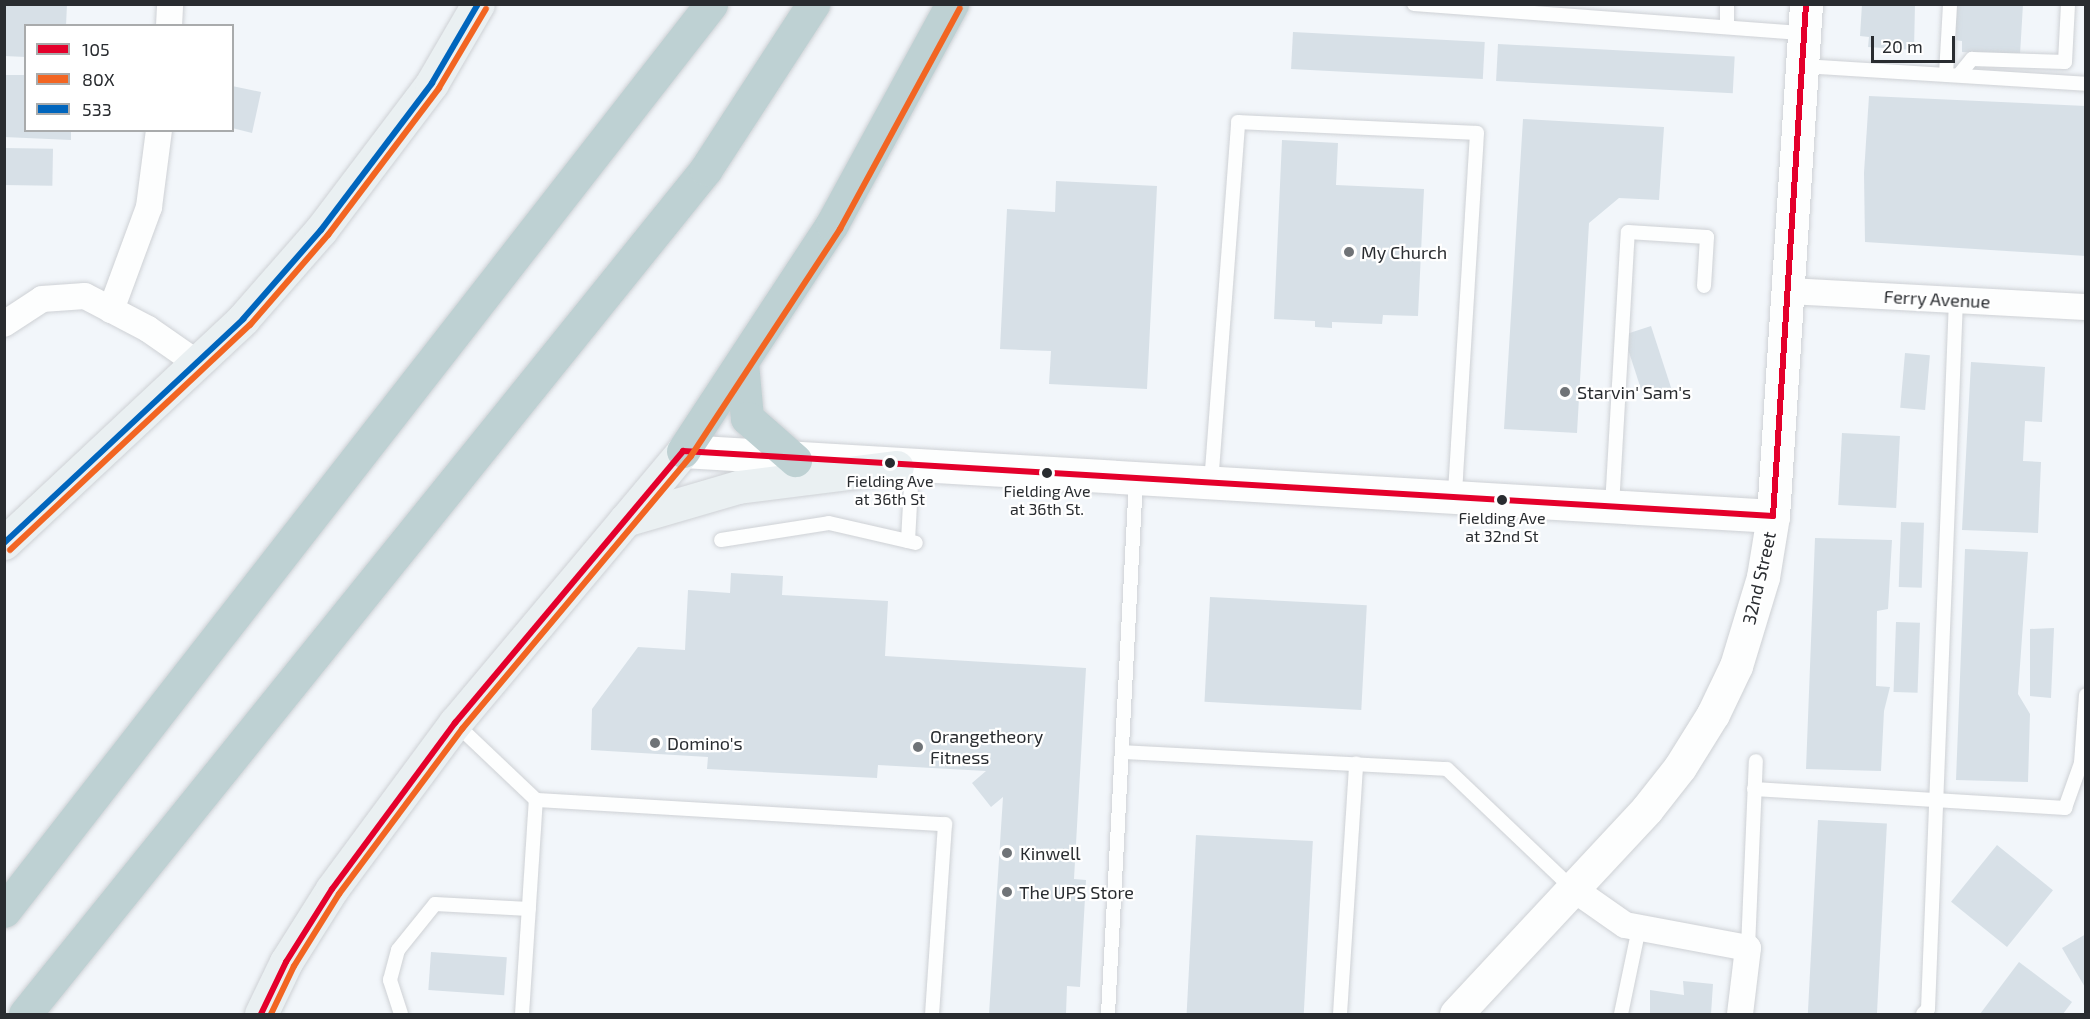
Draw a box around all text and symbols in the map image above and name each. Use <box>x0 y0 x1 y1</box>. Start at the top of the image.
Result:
legend <box>24 24 234 132</box>
scale bar <box>1874 24 1958 62</box>
text: 20 m <box>1882 35 1923 57</box>
text: 105 <box>82 38 110 60</box>
text: 80X <box>82 68 115 90</box>
text: 533 <box>82 98 112 120</box>
place label: My Church <box>1361 241 1448 263</box>
marker: My Church <box>1342 245 1356 259</box>
street label: Ferry Avenue <box>1883 285 1991 313</box>
place label: Starvin' Sam's <box>1577 381 1691 403</box>
marker: Starvin' Sam's <box>1558 385 1572 399</box>
marker: Fielding Ave at 36th St <box>884 457 896 469</box>
marker: Fielding Ave at 36th St. <box>1041 467 1053 479</box>
place label: Fielding Ave at 36th St <box>846 471 934 509</box>
place label: Fielding Ave at 36th St. <box>1003 481 1091 519</box>
marker: Fielding Ave at 32nd St <box>1496 494 1508 506</box>
place label: Fielding Ave at 32nd St <box>1458 508 1546 546</box>
street label: 32nd Street <box>1738 529 1780 627</box>
place label: Orangetheory Fitness <box>930 726 1043 768</box>
place label: Domino's <box>667 732 743 754</box>
marker: Domino's <box>648 736 662 750</box>
marker: Orangetheory Fitness <box>911 740 925 754</box>
place label: Kinwell <box>1020 842 1081 864</box>
marker: Kinwell <box>998 844 1016 862</box>
place label: The UPS Store <box>1019 881 1134 903</box>
marker: The UPS Store <box>1000 885 1014 899</box>

